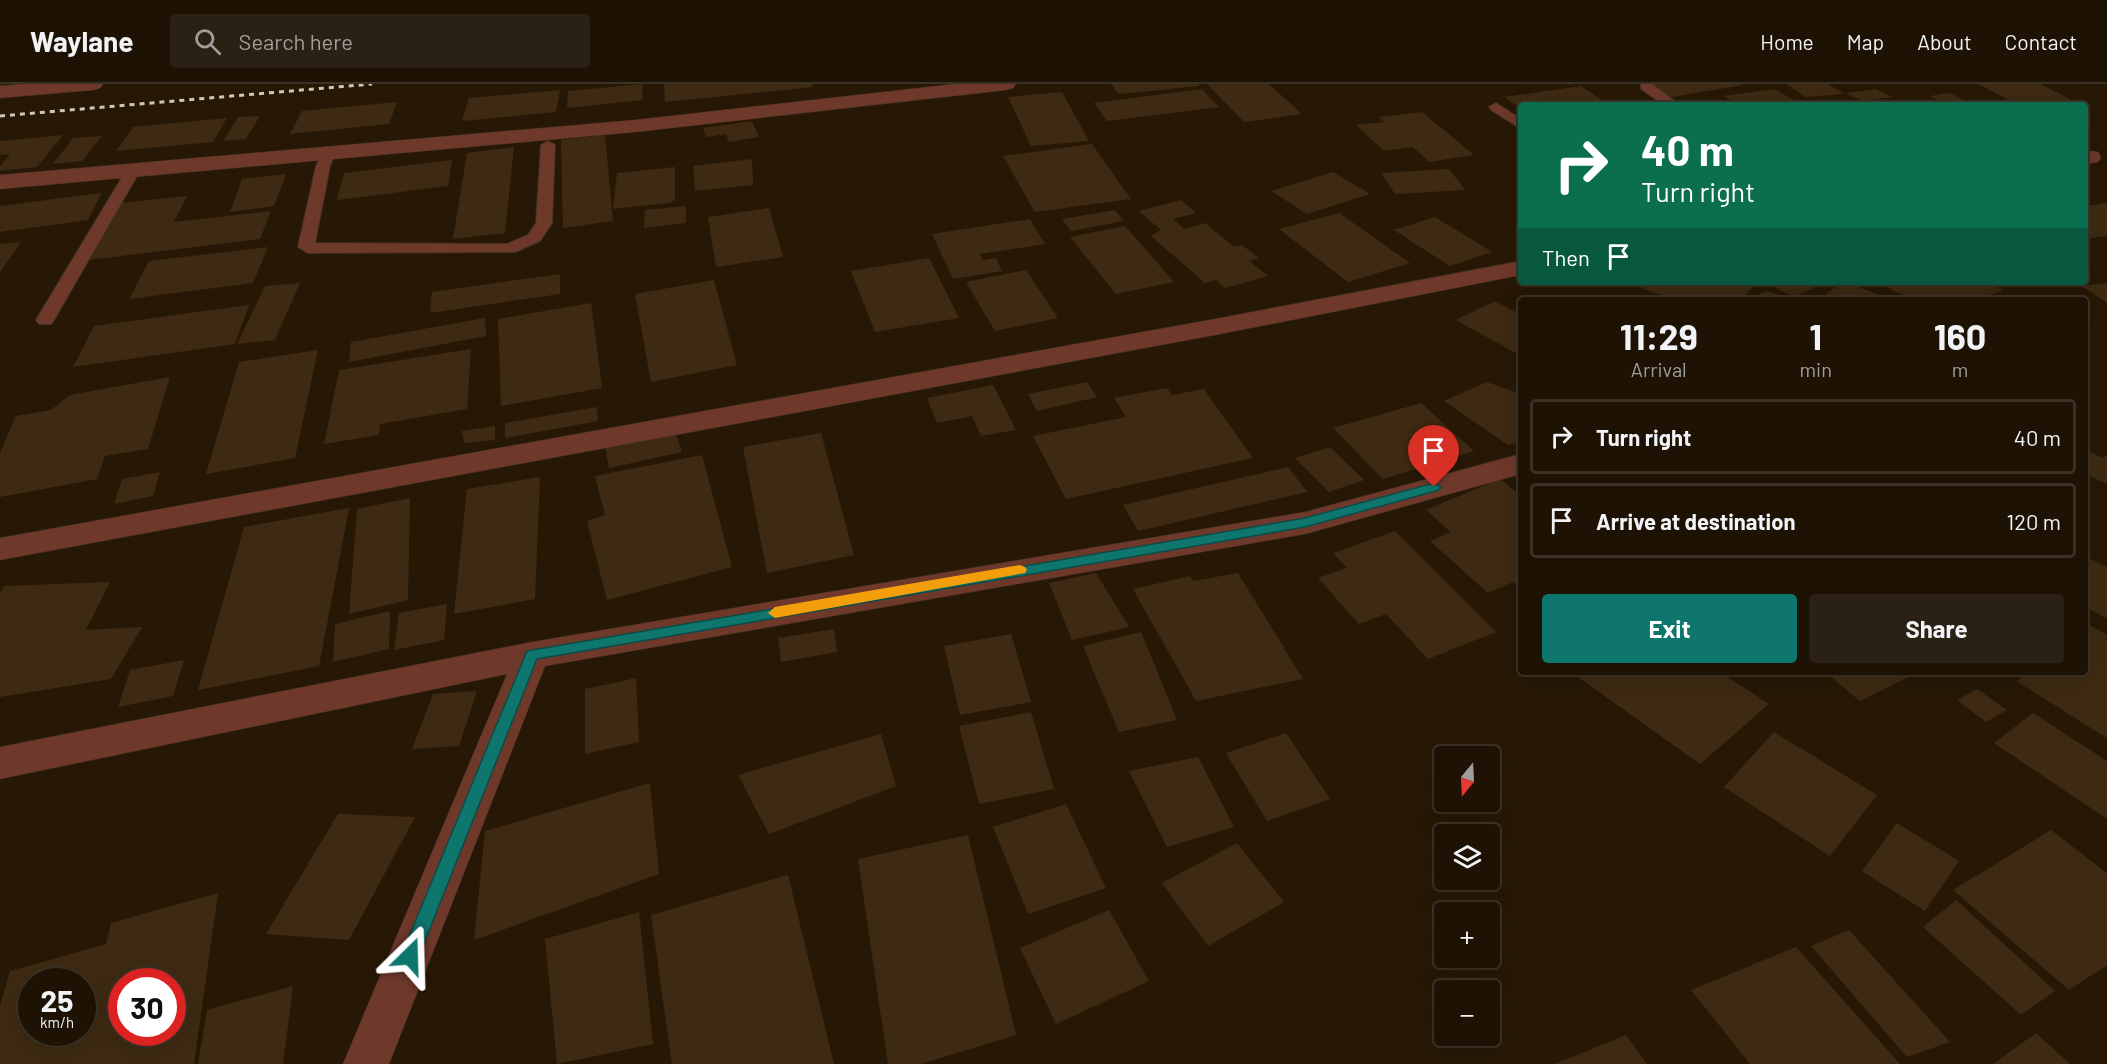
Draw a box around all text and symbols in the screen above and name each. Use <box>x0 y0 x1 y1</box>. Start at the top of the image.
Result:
search box <box>170 14 590 68</box>
text: Waylane <box>30 24 134 58</box>
icon: search <box>191 25 224 58</box>
text: Search here <box>239 28 353 54</box>
text: Home <box>1760 29 1814 54</box>
text: Map <box>1847 29 1884 54</box>
text: About <box>1917 29 1972 54</box>
text: Contact <box>2005 29 2077 54</box>
text: 40 m <box>1641 124 1734 174</box>
icon: right <box>1542 126 1620 204</box>
text: Turn right <box>1641 175 1755 207</box>
icon: arrive <box>1602 240 1635 273</box>
text: Then <box>1542 244 1590 270</box>
text: 11:29 <box>1620 314 1698 357</box>
text: 1 <box>1809 314 1822 357</box>
text: 160 <box>1934 314 1986 357</box>
text: Arrival <box>1631 357 1687 381</box>
text: min <box>1800 357 1832 381</box>
text: m <box>1952 357 1968 381</box>
icon: right <box>1545 420 1578 453</box>
text: Turn right <box>1596 424 1691 450</box>
text: 40 m <box>2014 424 2061 450</box>
pin <box>1408 425 1459 487</box>
icon: arrive <box>1417 434 1450 467</box>
icon: arrive <box>1545 504 1578 537</box>
text: Arrive at destination <box>1596 508 1795 534</box>
text: 120 m <box>2006 508 2061 534</box>
button: Exit <box>1542 594 1797 663</box>
button: Share <box>1809 594 2064 663</box>
north arrow <box>1434 746 1500 812</box>
map controls <box>1434 746 1500 1046</box>
button: layers <box>1434 824 1500 890</box>
button: + <box>1434 902 1500 968</box>
position arrow <box>378 924 442 988</box>
speed limit sign: 30 <box>108 968 186 1046</box>
button: − <box>1434 980 1500 1046</box>
text: 25 <box>41 982 73 1018</box>
text: km/h <box>40 1013 74 1031</box>

